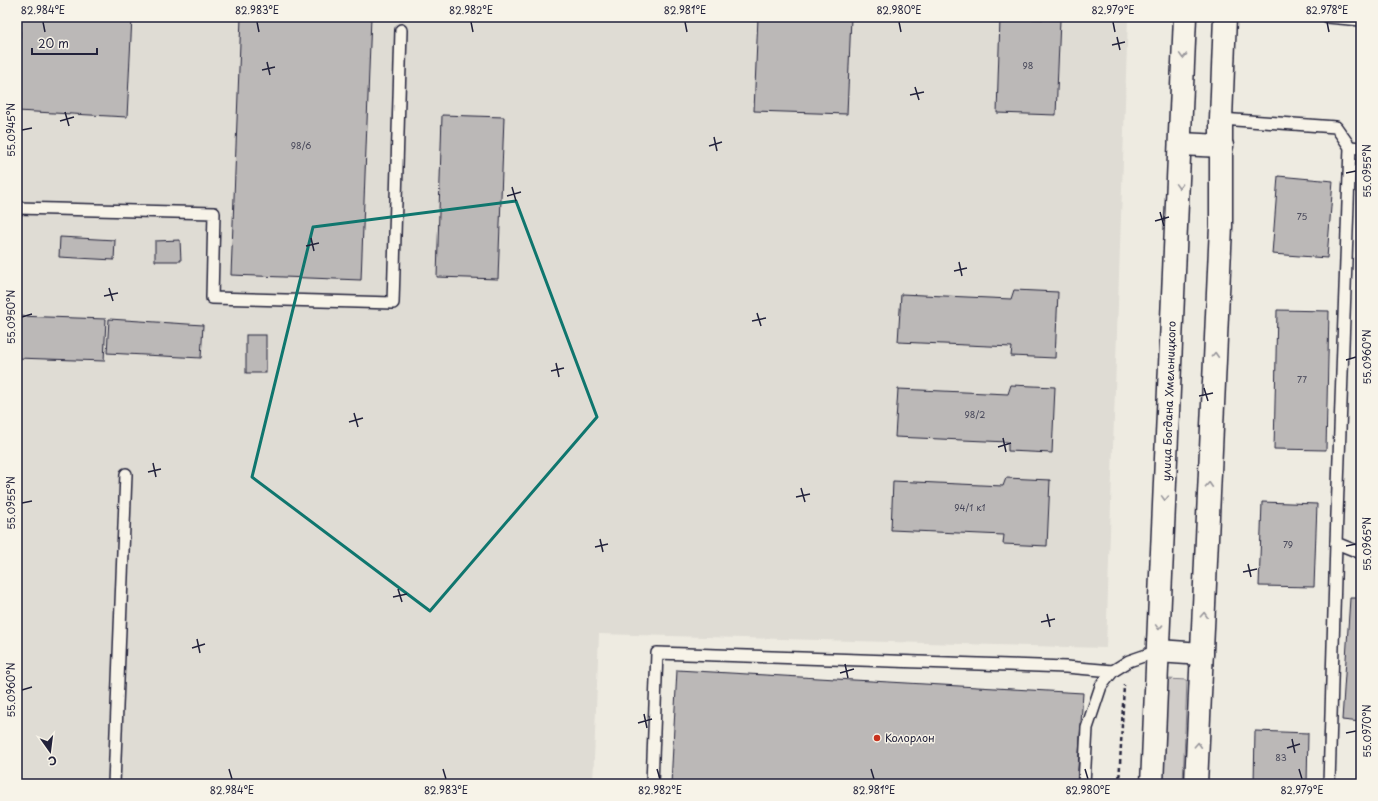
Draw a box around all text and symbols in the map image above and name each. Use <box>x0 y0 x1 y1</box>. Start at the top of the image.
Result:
text: 82.984°E <box>21 2 65 17</box>
text: 82.983°E <box>235 2 279 17</box>
text: 82.982°E <box>449 2 493 17</box>
text: 82.981°E <box>664 2 706 17</box>
text: 82.980°E <box>876 2 922 17</box>
text: 82.979°E <box>1091 2 1135 17</box>
text: 82.978°E <box>1306 2 1348 17</box>
scale bar <box>32 30 97 56</box>
text: 20 m <box>38 34 69 52</box>
one-way arrow <box>1179 53 1188 59</box>
house number: 98 <box>1023 58 1033 72</box>
text: 55.0945°N <box>3 103 18 157</box>
house number: 98/6 <box>291 138 311 152</box>
text: 55.0955°N <box>1359 144 1374 198</box>
one-way arrow <box>1174 183 1183 189</box>
house number: 75 <box>1297 209 1307 223</box>
text: 55.0950°N <box>3 290 18 344</box>
street label: улица Богдана Хмельницкого <box>1157 321 1180 481</box>
text: 55.0960°N <box>1359 329 1374 384</box>
one-way arrow <box>1211 352 1219 358</box>
house number: 77 <box>1297 372 1307 386</box>
house number: 98/2 <box>965 407 985 421</box>
text: 55.0955°N <box>3 476 18 530</box>
one-way arrow <box>1205 482 1214 488</box>
one-way arrow <box>1161 495 1169 501</box>
house number: 94/1 к1 <box>954 500 986 514</box>
text: 55.0965°N <box>1359 517 1374 571</box>
house number: 79 <box>1283 537 1293 551</box>
one-way arrow <box>1199 612 1208 618</box>
one-way arrow <box>1155 624 1164 630</box>
text: 55.0960°N <box>3 662 18 717</box>
text: 55.0970°N <box>1359 704 1374 758</box>
place label: Колорлон <box>885 729 935 746</box>
north arrow <box>30 731 70 771</box>
marker: Колорлон <box>872 733 882 743</box>
one-way arrow <box>1193 742 1202 748</box>
house number: 83 <box>1275 750 1287 764</box>
text: С <box>46 752 59 770</box>
text: 82.984°E <box>210 782 254 797</box>
text: 82.983°E <box>424 782 468 797</box>
text: 82.982°E <box>638 782 682 797</box>
text: 82.981°E <box>853 782 895 797</box>
text: 82.980°E <box>1065 782 1111 797</box>
text: 82.979°E <box>1280 782 1324 797</box>

